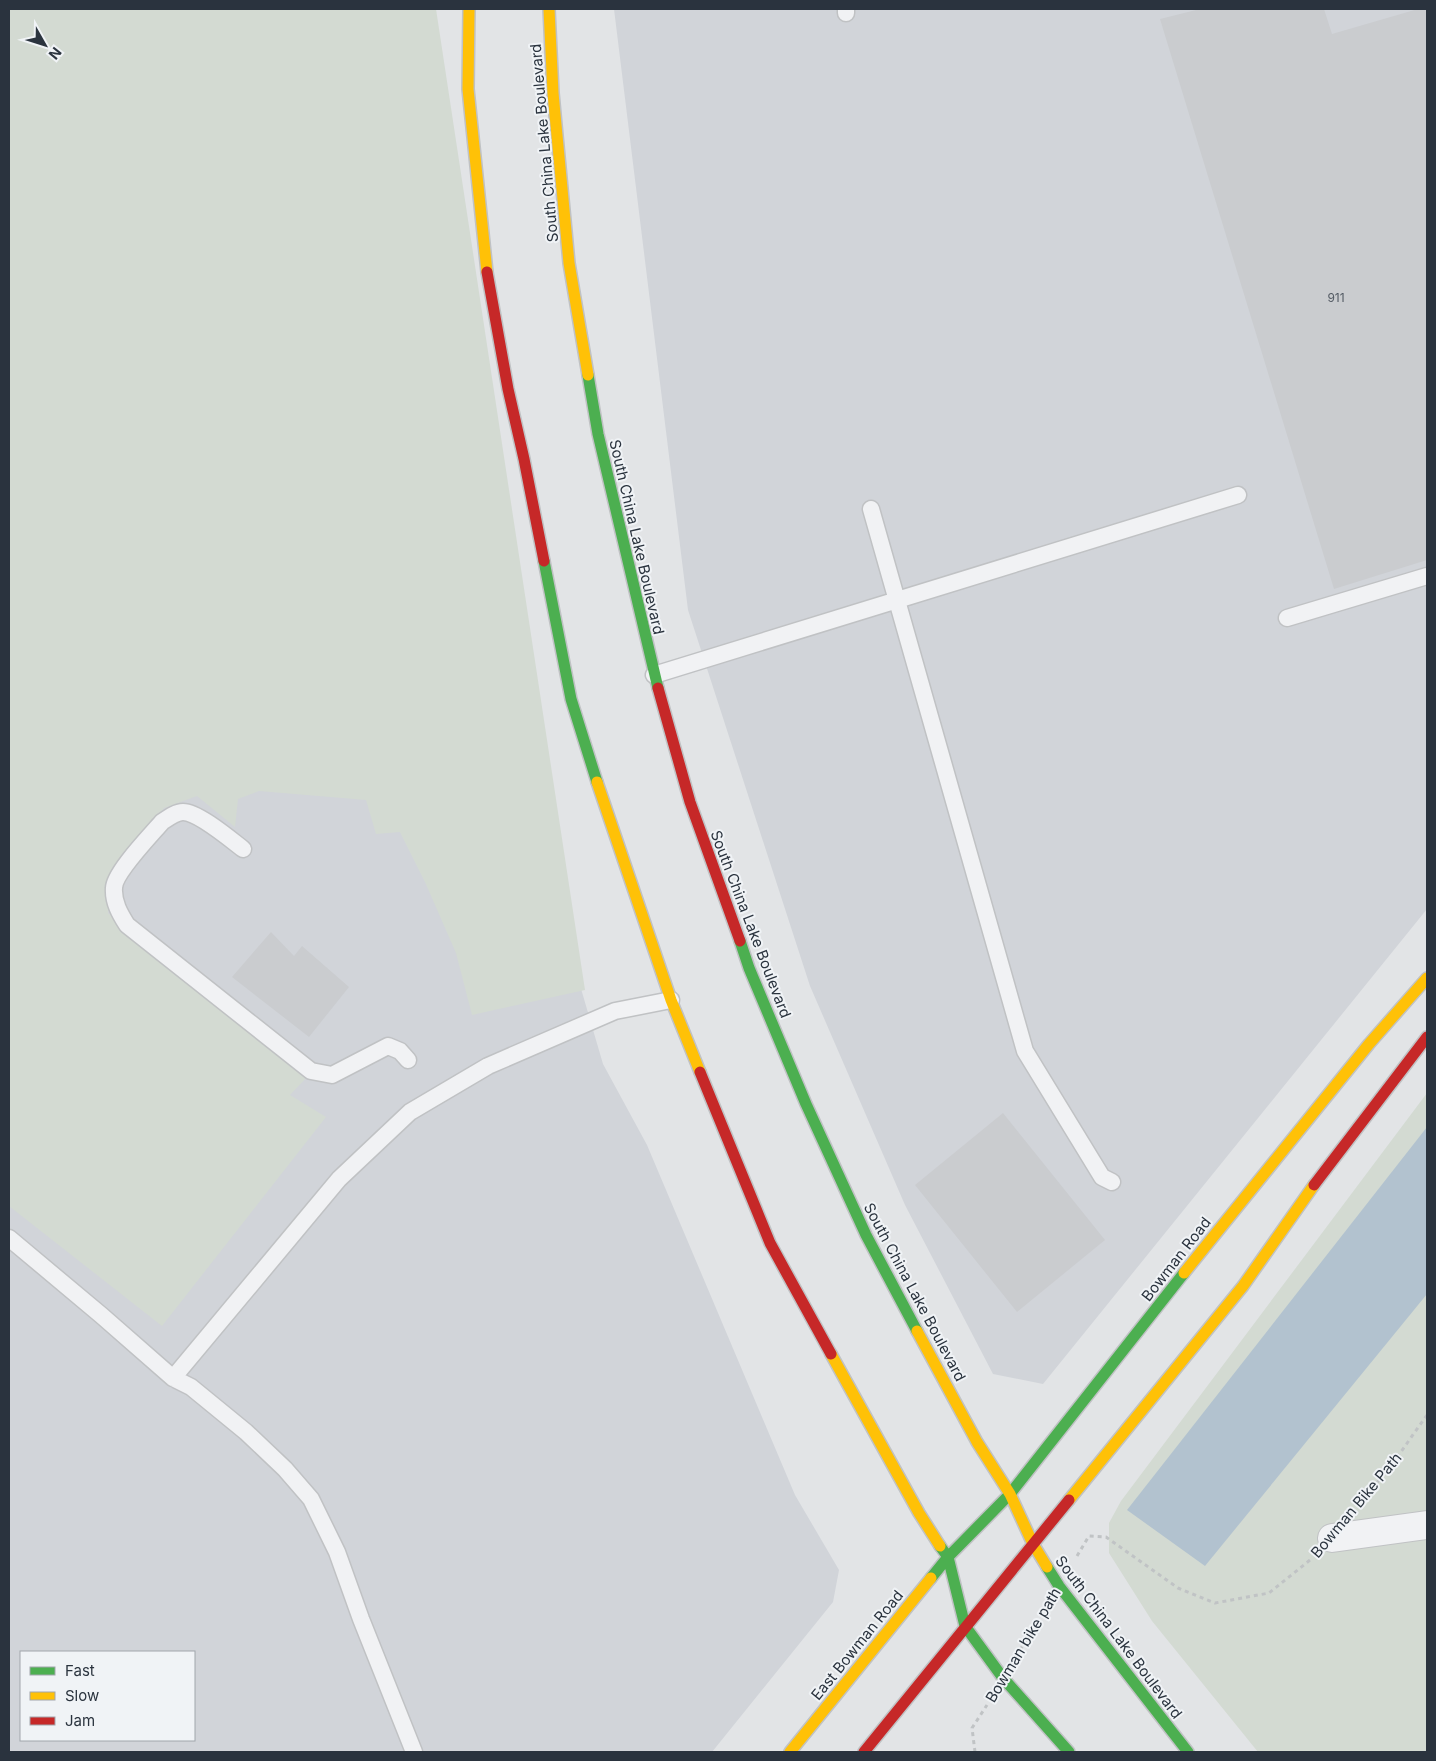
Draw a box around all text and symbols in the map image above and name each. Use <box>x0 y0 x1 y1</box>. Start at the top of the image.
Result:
north arrow <box>20 20 70 70</box>
street label: South China Lake Boulevard <box>526 43 562 243</box>
text: N <box>46 44 65 63</box>
house number: 911 <box>1327 290 1345 305</box>
street label: South China Lake Boulevard <box>605 438 669 636</box>
street label: South China Lake Boulevard <box>706 828 796 1020</box>
street label: South China Lake Boulevard <box>860 1200 970 1384</box>
street label: Bowman Road <box>1137 1213 1215 1305</box>
street label: Bowman Bike Path <box>1306 1449 1406 1561</box>
street label: South China Lake Boulevard <box>1051 1552 1187 1722</box>
street label: Bowman bike path <box>981 1584 1065 1706</box>
street label: East Bowman Road <box>807 1586 907 1704</box>
legend <box>20 1651 195 1741</box>
text: Fast <box>65 1661 95 1680</box>
text: Slow <box>65 1686 99 1705</box>
text: Jam <box>65 1711 95 1730</box>

